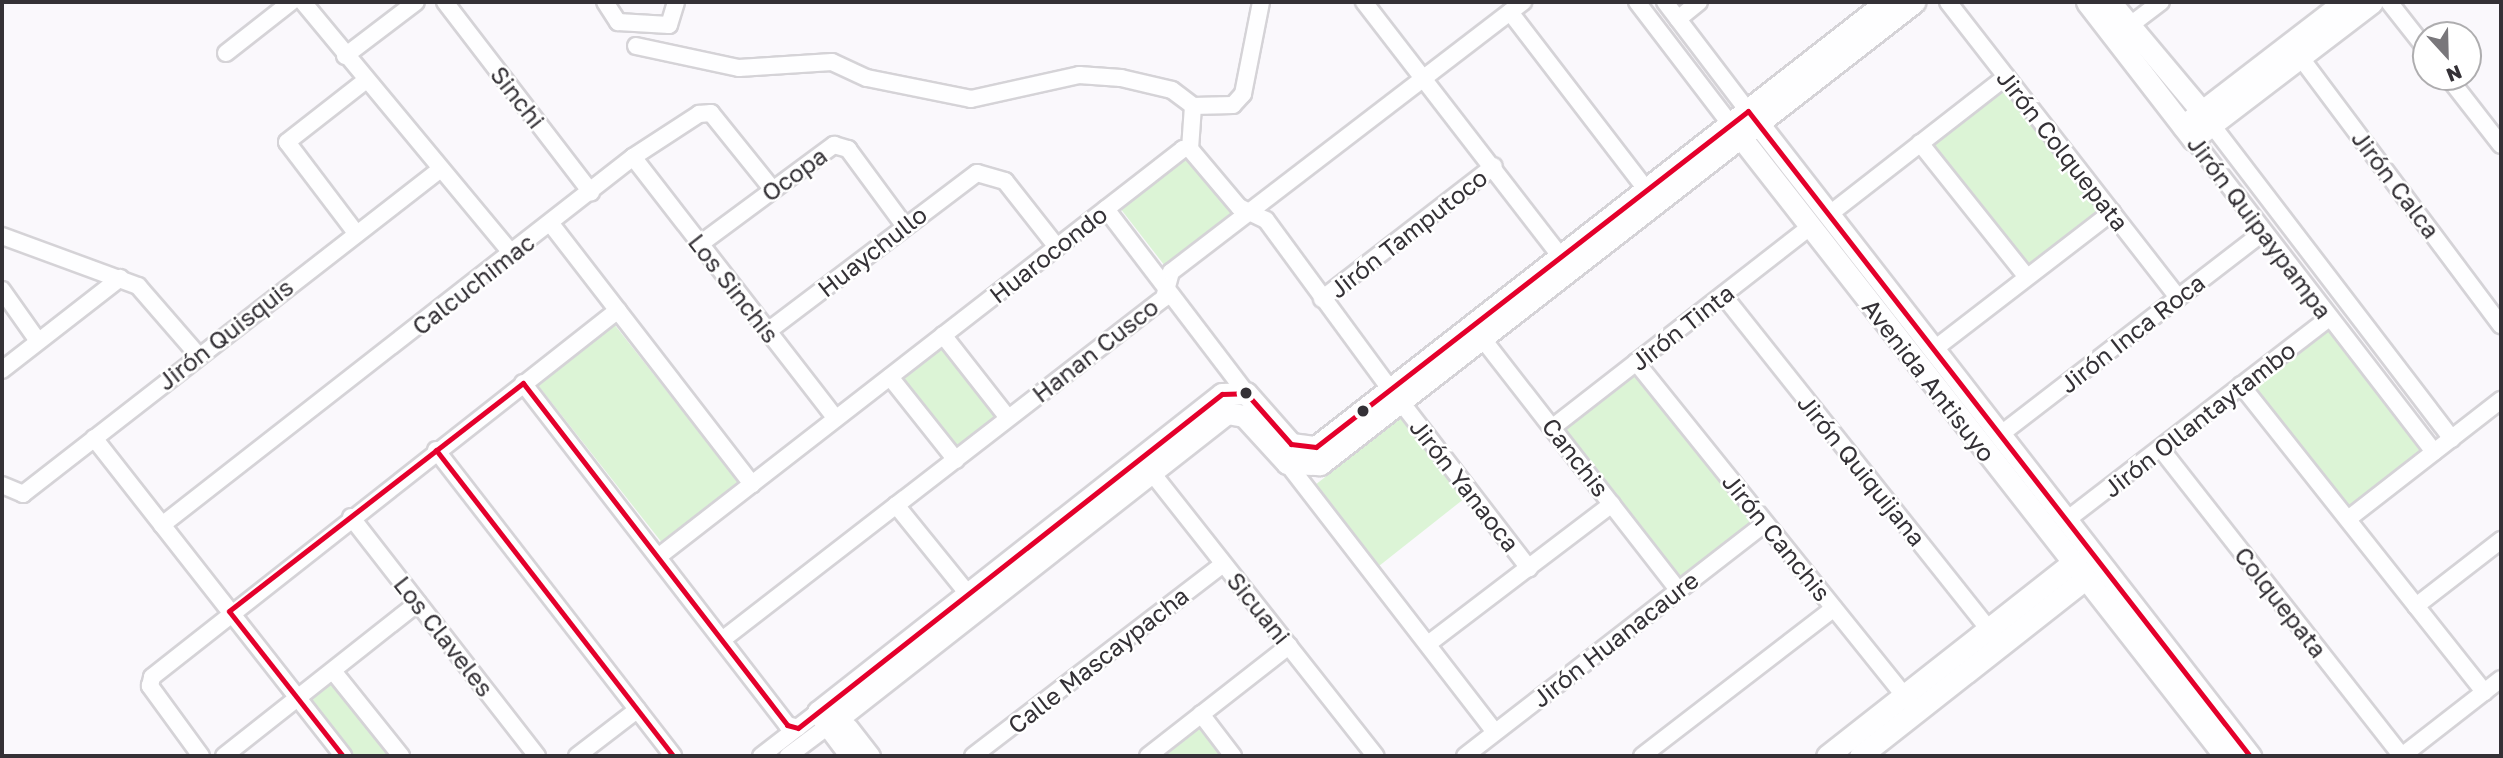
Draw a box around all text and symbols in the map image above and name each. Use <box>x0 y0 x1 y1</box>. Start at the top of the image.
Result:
north arrow <box>2412 21 2482 91</box>
street label: Sinchi <box>485 60 551 134</box>
text: N <box>2443 61 2465 87</box>
street label: Jirón Colquepata <box>1991 64 2135 236</box>
street label: Jirón Calca <box>2346 124 2446 244</box>
street label: Jirón Quipaypampa <box>2182 130 2338 324</box>
street label: Ocopa <box>756 141 832 207</box>
street label: Jirón Tamputoco <box>1323 162 1493 304</box>
street label: Huaychullo <box>812 199 932 303</box>
street label: Huarocondo <box>983 199 1113 309</box>
street label: Calcuchimac <box>406 227 540 341</box>
street label: Los Sinchis <box>683 228 785 348</box>
street label: Jirón Inca Roca <box>2054 267 2210 399</box>
street label: Jirón Quisquis <box>152 272 298 396</box>
street label: Jirón Tinta <box>1625 278 1739 376</box>
street label: Hanan Cusco <box>1026 292 1164 408</box>
street label: Avenida Antisuyo <box>1857 293 2001 467</box>
street label: Jirón Ollantaytambo <box>2097 335 2301 503</box>
unlabelled marker <box>1239 386 1253 400</box>
street label: Jirón Quiquijana <box>1792 388 1932 552</box>
unlabelled marker <box>1356 404 1370 418</box>
street label: Canchis <box>1536 412 1616 502</box>
street label: Jirón Yanaoca <box>1404 413 1526 557</box>
street label: Jirón Canchis <box>1717 467 1837 607</box>
street label: Colquepata <box>2229 541 2333 663</box>
street label: Jirón Huanacaure <box>1526 565 1704 713</box>
street label: Sicuani <box>1221 566 1297 650</box>
street label: Los Claveles <box>388 570 500 702</box>
street label: Calle Mascaypacha <box>1002 581 1194 739</box>

